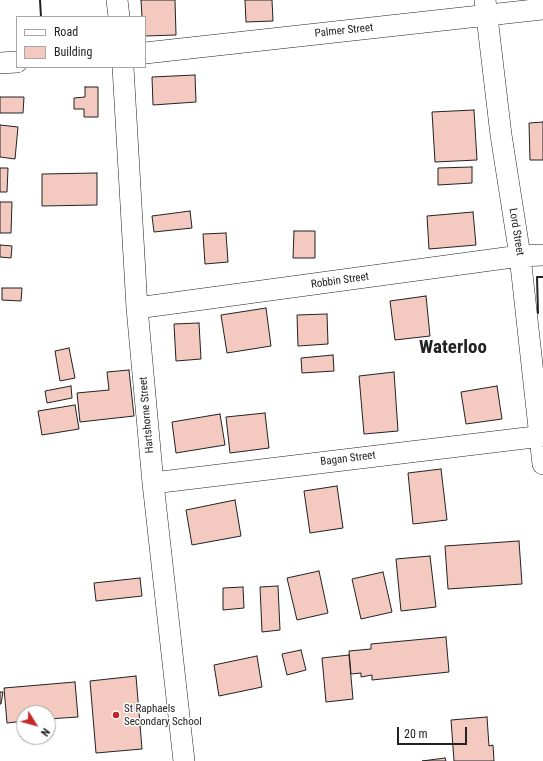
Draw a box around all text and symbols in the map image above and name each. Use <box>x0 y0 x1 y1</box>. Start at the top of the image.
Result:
legend <box>16 16 146 68</box>
street label: Palmer Street <box>314 21 374 41</box>
text: Road <box>54 25 78 39</box>
text: Building <box>54 45 92 59</box>
street label: Lord Street <box>506 207 526 257</box>
street label: Robbin Street <box>310 270 370 292</box>
district label: Waterloo <box>419 337 487 359</box>
street label: Hartshorne Street <box>137 376 157 454</box>
street label: Bagan Street <box>320 449 376 469</box>
place label: St Raphaels Secondary School <box>124 702 202 728</box>
north arrow <box>16 705 56 745</box>
marker: St Raphaels Secondary School <box>111 710 121 720</box>
scale bar <box>399 719 469 745</box>
text: N <box>38 725 52 739</box>
text: 20 m <box>404 727 428 741</box>

